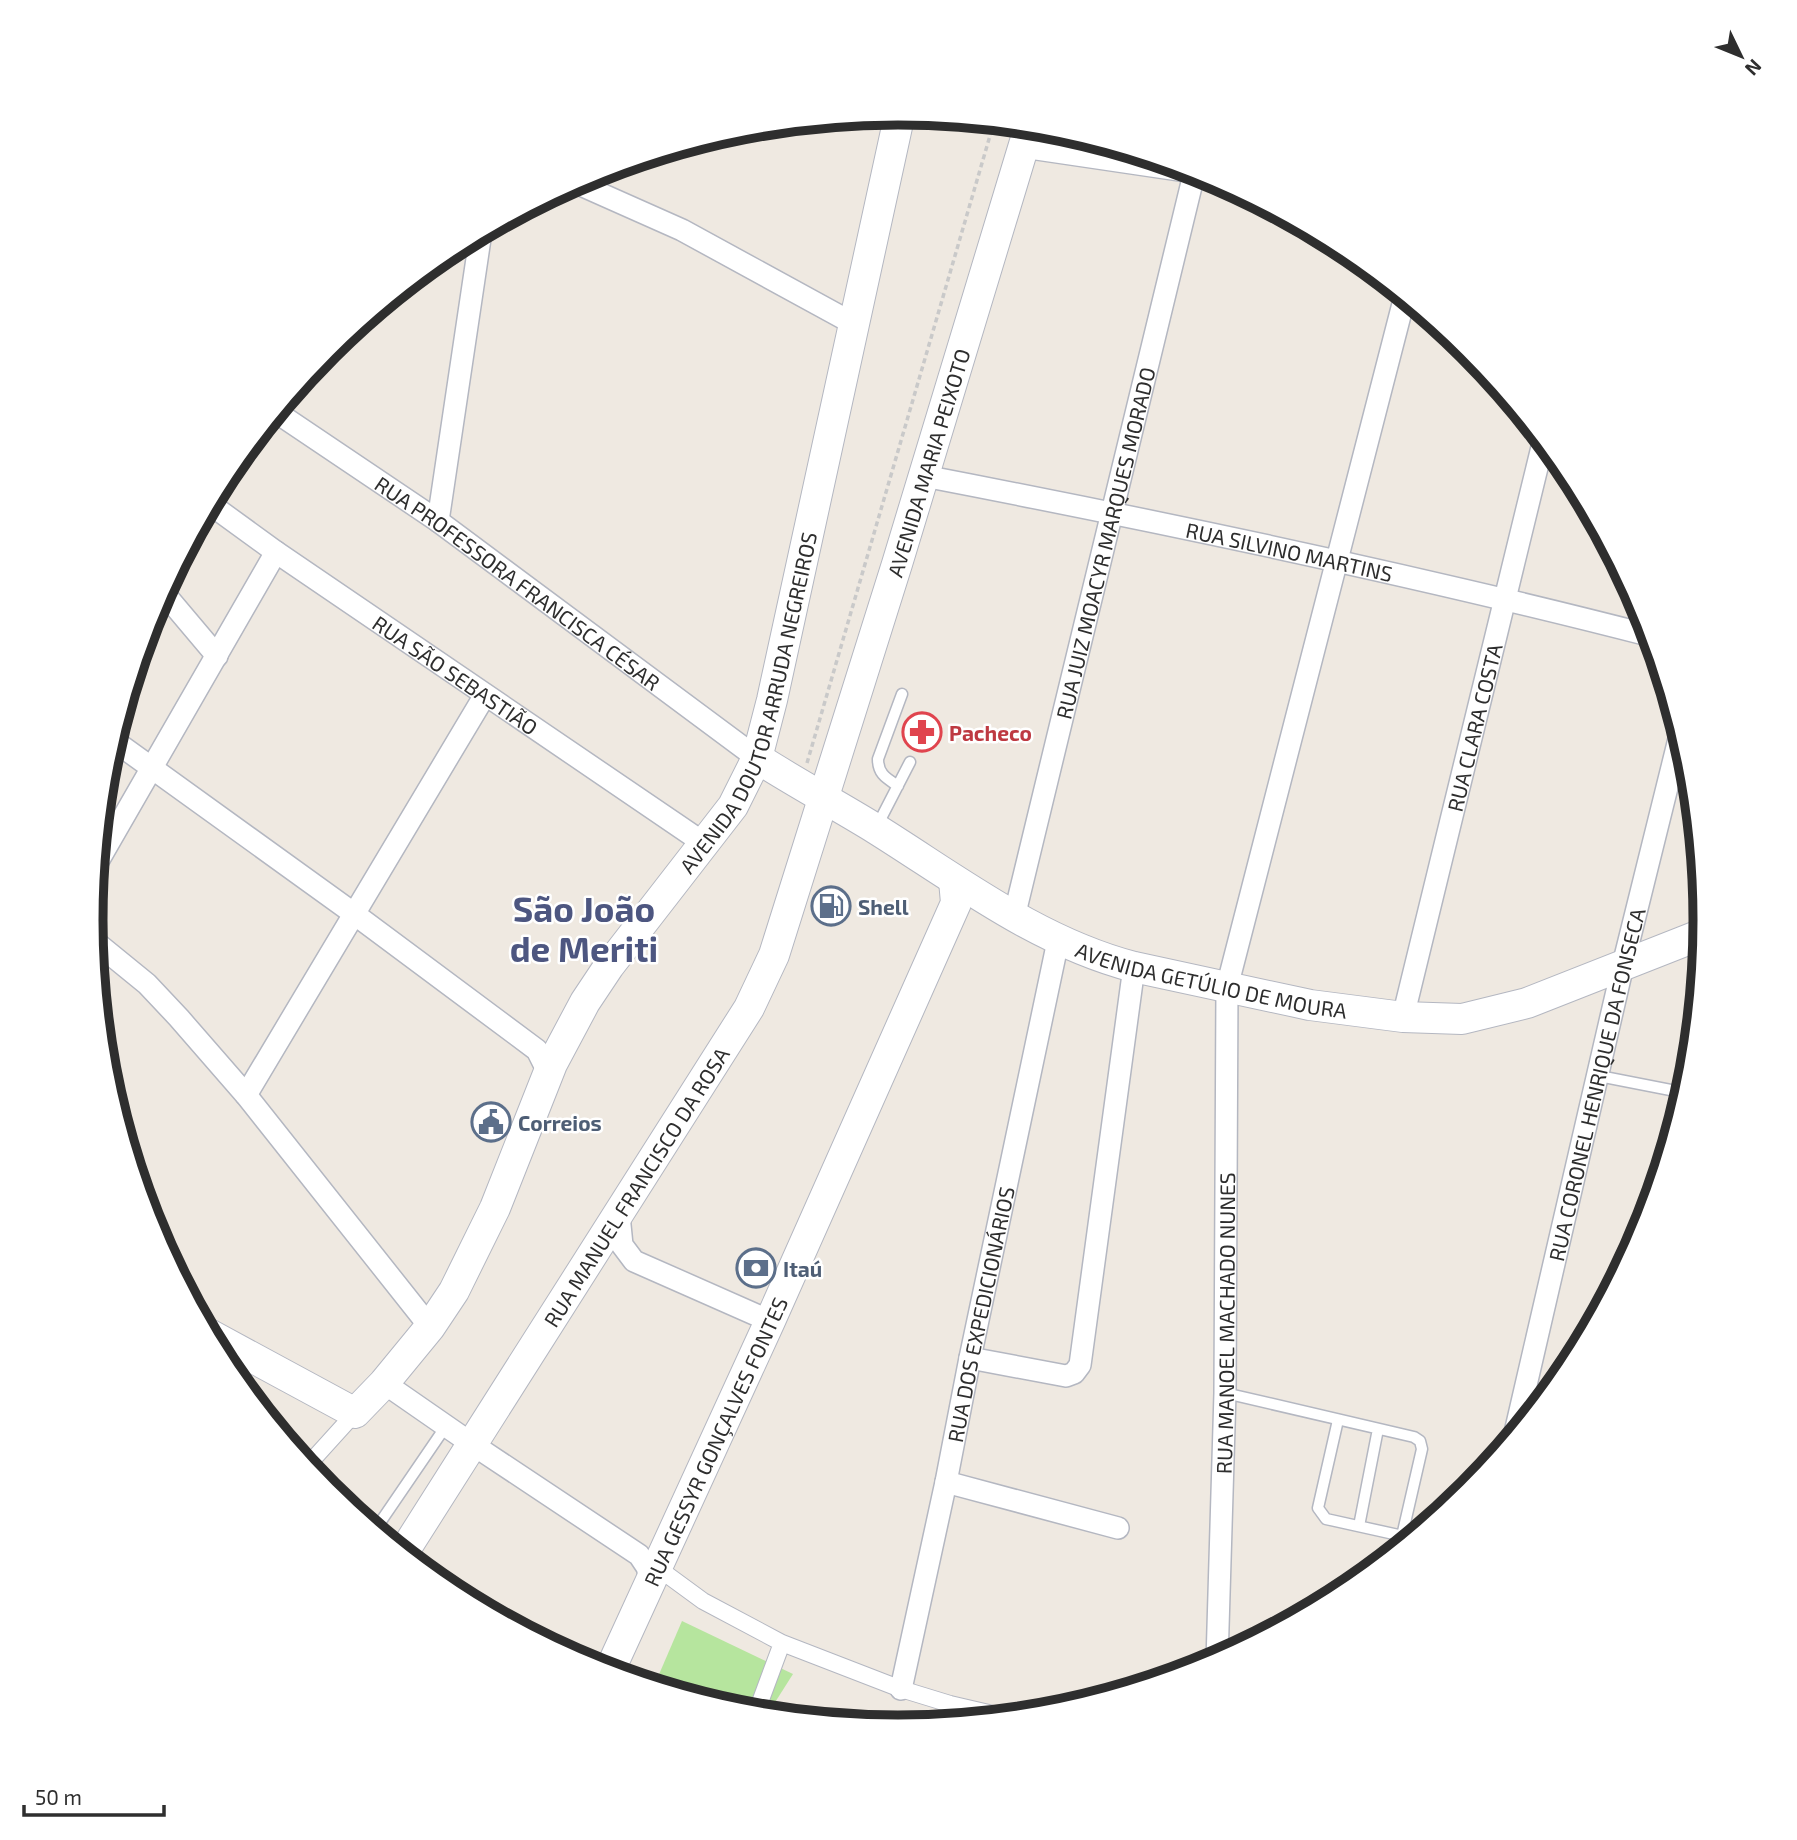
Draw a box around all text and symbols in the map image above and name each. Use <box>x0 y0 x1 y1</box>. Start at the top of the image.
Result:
north arrow <box>1706 21 1776 91</box>
text: N <box>1741 55 1767 81</box>
street label: AVENIDA MARIA PEIXOTO <box>881 345 974 580</box>
street label: RUA JUIZ MOACYR MARQUES MORADO <box>1050 364 1159 721</box>
street label: RUA PROFESSORA FRANCISCA CÉSAR <box>371 470 666 695</box>
street label: RUA SILVINO MARTINS <box>1184 516 1395 586</box>
street label: AVENIDA DOUTOR ARRUDA NEGREIROS <box>673 530 821 878</box>
street label: RUA SÃO SEBASTIÃO <box>369 609 543 739</box>
street label: RUA CLARA COSTA <box>1441 641 1506 814</box>
pharmacy icon: Pacheco <box>901 711 943 753</box>
place label: Pacheco <box>949 720 1032 745</box>
fuel station icon: Shell <box>810 885 852 927</box>
district label: São João de Meriti <box>510 887 658 969</box>
place label: Shell <box>858 894 909 919</box>
street label: RUA CORONEL HENRIQUE DA FONSECA <box>1543 905 1649 1263</box>
street label: AVENIDA GETÚLIO DE MOURA <box>1072 936 1348 1022</box>
street label: RUA MANUEL FRANCISCO DA ROSA <box>538 1042 734 1331</box>
public building icon: Correios <box>470 1101 512 1143</box>
place label: Correios <box>518 1110 602 1135</box>
street label: RUA MANOEL MACHADO NUNES <box>1210 1172 1239 1474</box>
street label: RUA DOS EXPEDICIONÁRIOS <box>941 1184 1018 1444</box>
bank icon: Itaú <box>735 1247 777 1289</box>
place label: Itaú <box>783 1256 822 1281</box>
street label: RUA GESSYR GONÇALVES FONTES <box>638 1293 792 1590</box>
scale bar <box>24 1773 164 1817</box>
text: 50 m <box>35 1784 82 1809</box>

